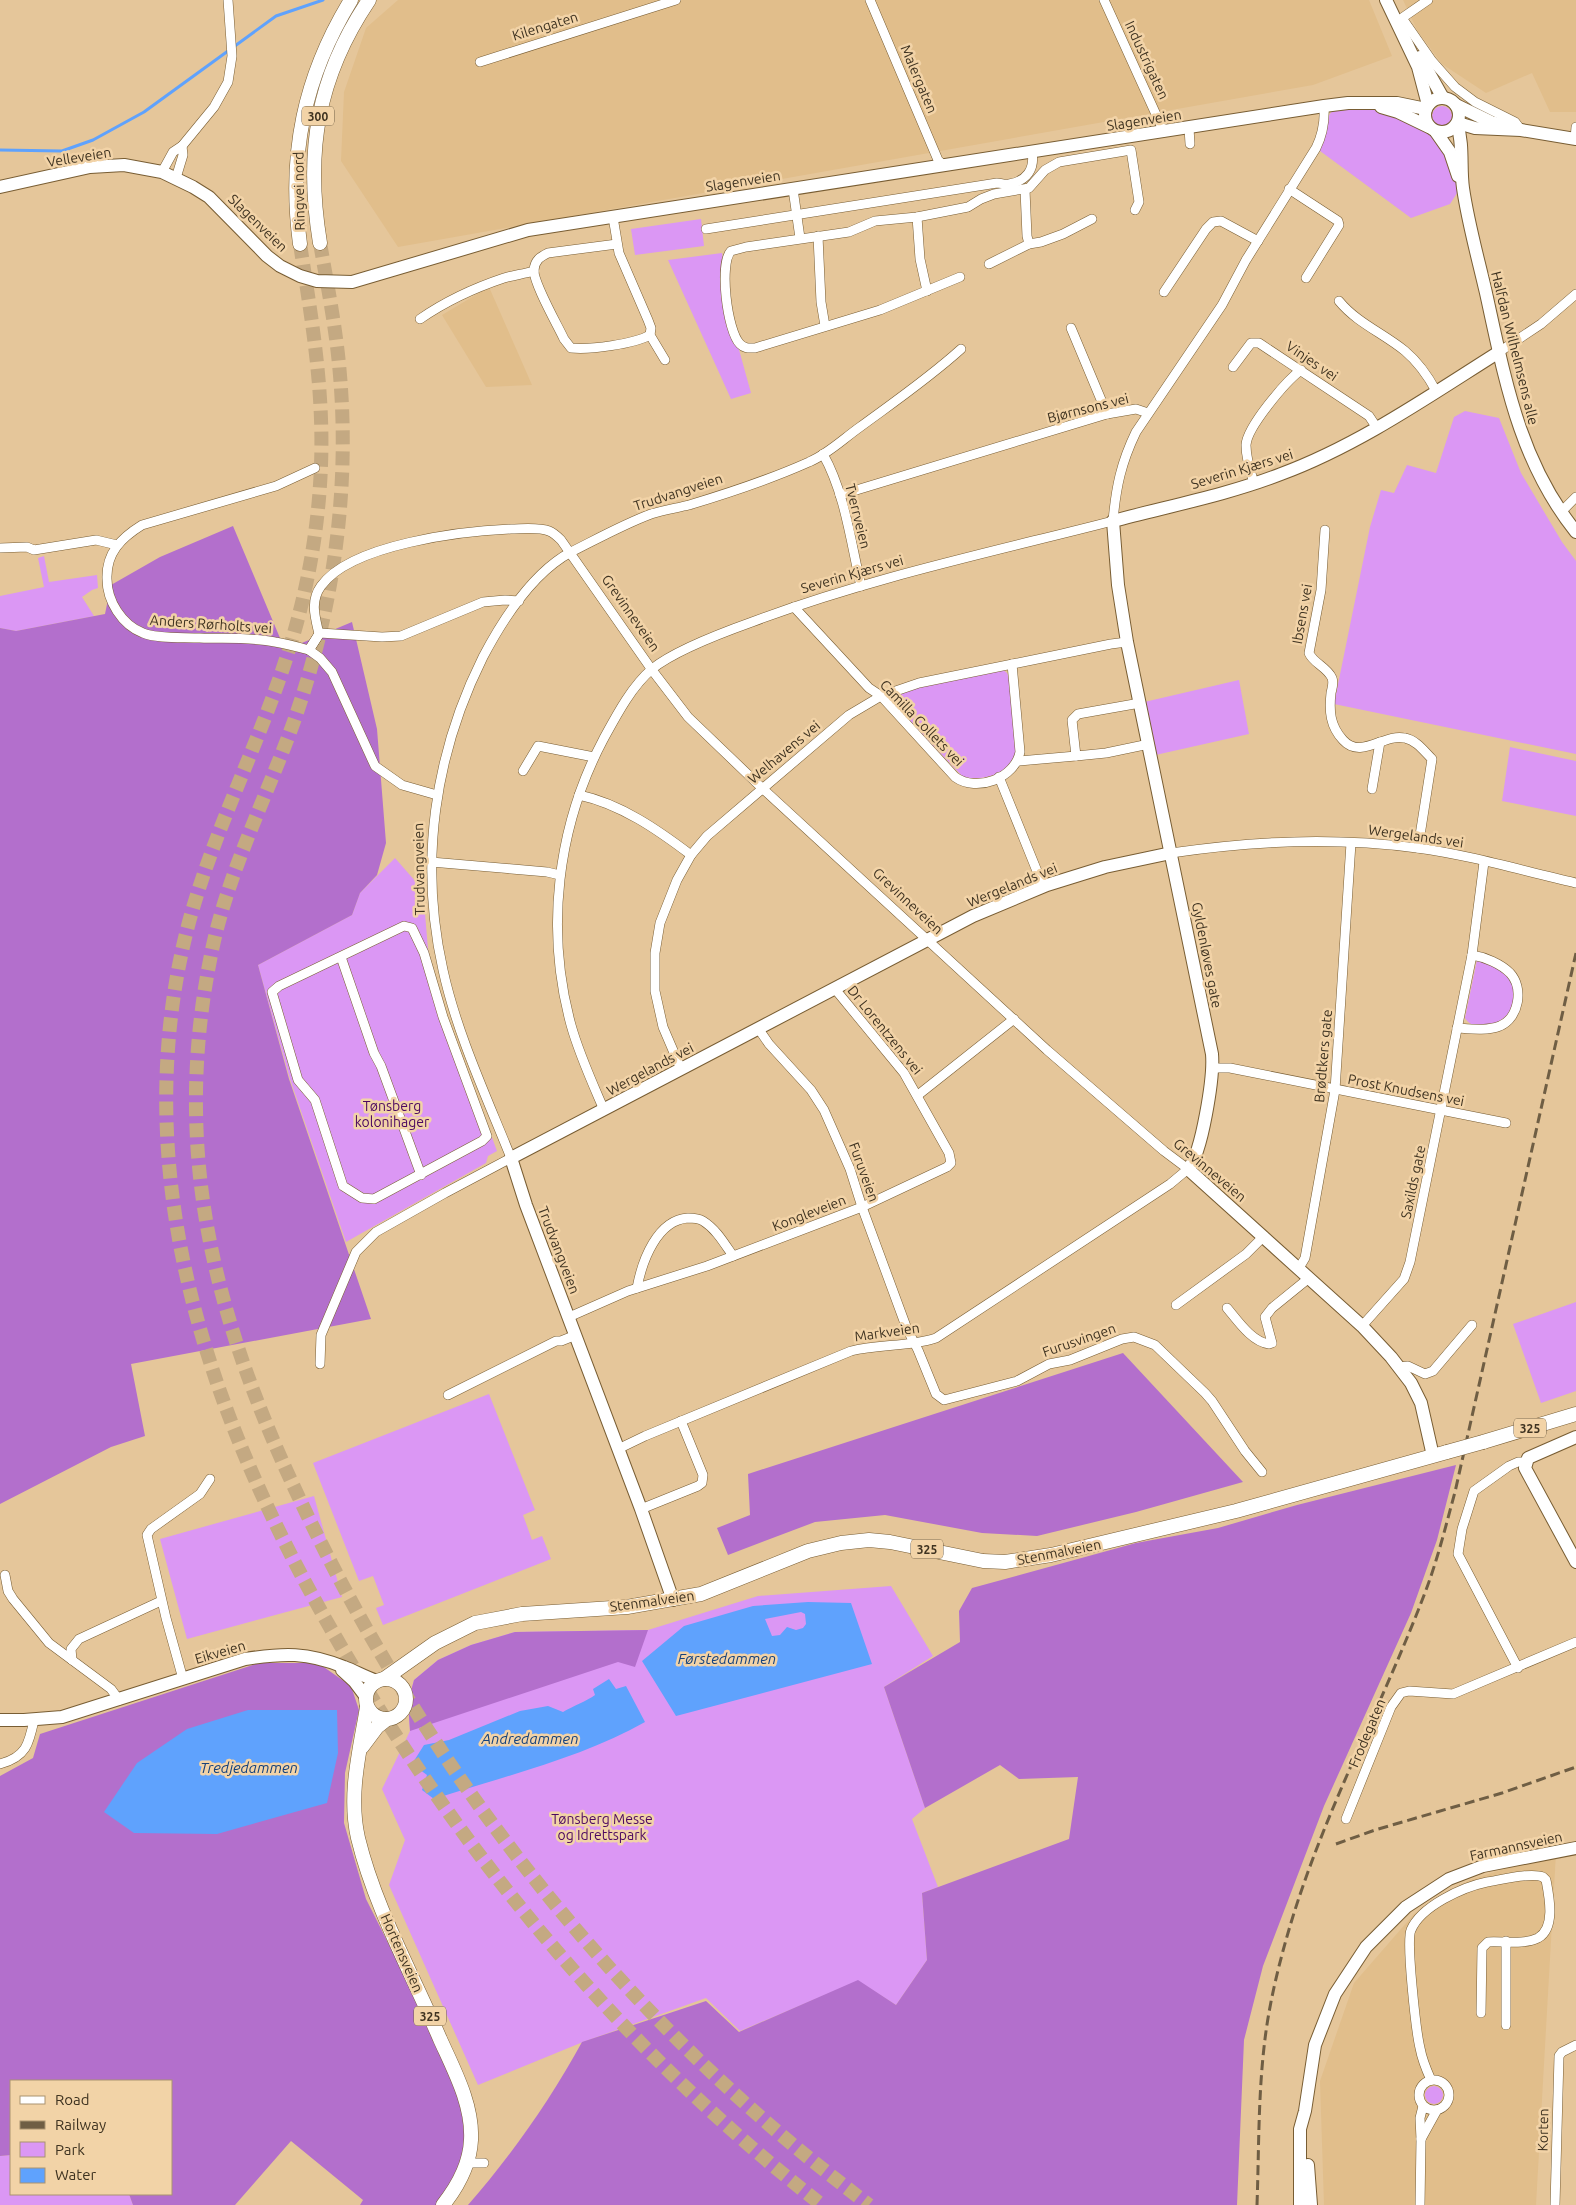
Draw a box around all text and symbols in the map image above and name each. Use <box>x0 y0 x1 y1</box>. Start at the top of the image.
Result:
street label: Kilengaten <box>510 8 580 44</box>
street label: Industrigaten <box>1122 18 1172 102</box>
street label: Malergaten <box>897 43 941 115</box>
road number: 300 <box>302 106 334 125</box>
street label: Slagenveien <box>1105 106 1183 134</box>
street label: Velleveien <box>46 144 112 170</box>
street label: Ringvei nord <box>290 151 308 231</box>
street label: Slagenveien <box>704 167 782 195</box>
street label: Slagenveien <box>225 191 291 255</box>
street label: Halfdan Wilhelmsens alle <box>1488 270 1542 426</box>
street label: Vinjes vei <box>1283 338 1341 384</box>
street label: Bjørnsons vei <box>1046 390 1130 426</box>
street label: Severin Kjærs vei <box>1189 446 1295 492</box>
street label: Trudvangveien <box>632 470 724 514</box>
street label: Tverrveien <box>842 482 874 550</box>
street label: Severin Kjærs vei <box>799 552 905 596</box>
street label: Grevinneveien <box>599 572 663 654</box>
street label: Ibsens vei <box>1289 583 1315 645</box>
street label: Anders Rørholts vei <box>149 612 273 636</box>
street label: Camilla Collets vei <box>877 677 967 769</box>
street label: Welhavens vei <box>745 717 823 787</box>
street label: Wergelands vei <box>1367 821 1465 851</box>
street label: Trudvangveien <box>410 823 428 915</box>
street label: Wergelands vei <box>965 860 1059 910</box>
street label: Grevinneveien <box>870 864 946 938</box>
street label: Gyldenløves gate <box>1189 901 1225 1009</box>
street label: Dr Lorentzens vei <box>844 982 926 1078</box>
street label: Brødtkers gate <box>1311 1009 1335 1103</box>
street label: Wergelands vei <box>604 1039 696 1099</box>
street label: Prost Knudsens vei <box>1346 1071 1466 1109</box>
park label: Tønsberg kolonihager <box>355 1098 430 1130</box>
street label: Grevinneveien <box>1170 1135 1250 1205</box>
street label: Furuveien <box>846 1140 882 1204</box>
street label: Saxilds gate <box>1397 1144 1429 1220</box>
street label: Kongleveien <box>770 1192 848 1234</box>
street label: Trudvangveien <box>535 1204 583 1296</box>
street label: Markveien <box>853 1320 921 1344</box>
street label: Furusvingen <box>1040 1320 1118 1360</box>
road number: 325 <box>1514 1419 1546 1438</box>
street label: Stenmalveien <box>1016 1536 1102 1568</box>
road number: 325 <box>911 1540 943 1558</box>
street label: Stenmalveien <box>609 1587 695 1615</box>
street label: Eikveien <box>193 1637 247 1667</box>
water label: Førstedammen <box>678 1650 776 1667</box>
street label: Frodegaten <box>1345 1696 1389 1770</box>
water label: Andredammen <box>480 1730 579 1747</box>
water label: Tredjedammen <box>200 1759 298 1776</box>
park label: Tønsberg Messe og Idrettspark <box>551 1811 653 1843</box>
street label: Farmannsveien <box>1468 1828 1564 1864</box>
street label: Hortensveien <box>378 1911 426 1995</box>
road number: 325 <box>414 2006 446 2025</box>
legend <box>10 2080 172 2195</box>
text: Road <box>55 2091 90 2108</box>
street label: Korten <box>1535 2108 1551 2152</box>
text: Railway <box>55 2116 106 2133</box>
text: Park <box>55 2141 85 2158</box>
text: Water <box>55 2166 96 2183</box>

